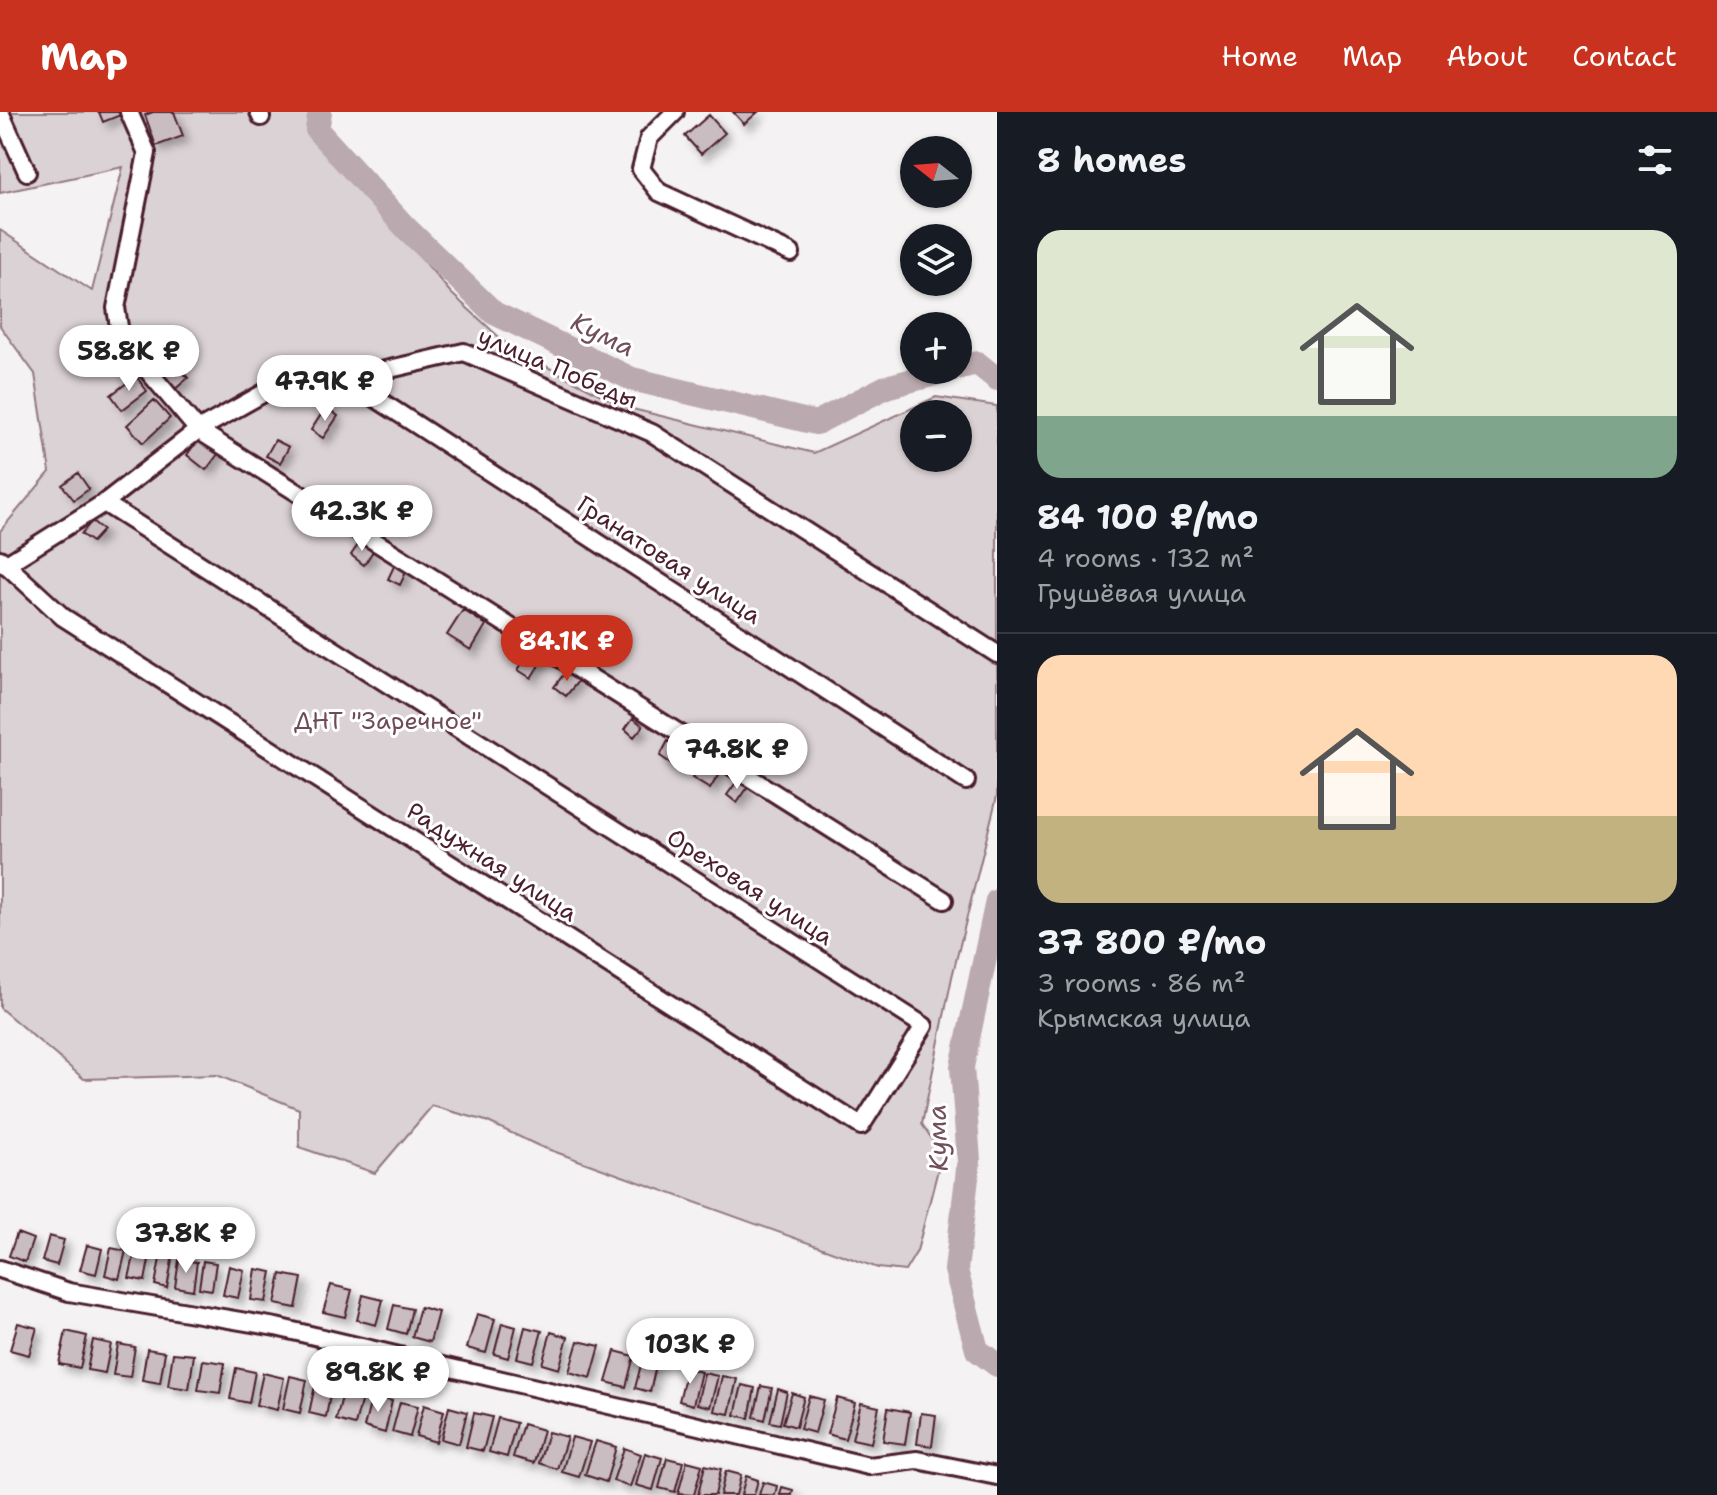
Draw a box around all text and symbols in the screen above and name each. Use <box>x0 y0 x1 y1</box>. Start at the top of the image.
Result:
text: Map <box>40 31 128 82</box>
text: Home <box>1221 37 1298 75</box>
text: Map <box>1342 37 1402 75</box>
text: About <box>1446 37 1528 75</box>
text: Contact <box>1572 37 1677 75</box>
north arrow <box>900 136 972 208</box>
map controls <box>900 136 972 472</box>
text: 8 homes <box>1037 137 1186 183</box>
icon: filters <box>1633 138 1677 182</box>
button: layers <box>900 224 972 296</box>
icon: home <box>1285 282 1429 426</box>
water label: Кума <box>565 304 641 364</box>
button: + <box>900 312 972 384</box>
street label: улица Победы <box>473 320 643 416</box>
pin: 58.8K ₽ <box>55 325 203 393</box>
text: 58.8K ₽ <box>77 333 181 368</box>
pin: 47.9K ₽ <box>251 355 399 423</box>
text: 47.9K ₽ <box>275 363 375 398</box>
button: − <box>900 400 972 472</box>
pin: 42.3K ₽ <box>288 485 436 553</box>
street label: Гранатовая улица <box>571 488 767 632</box>
text: 42.3K ₽ <box>310 493 414 528</box>
text: 84 100 ₽/mo <box>1037 494 1259 540</box>
text: 4 rooms · 132 m² <box>1037 540 1254 575</box>
text: Грушёвая улица <box>1037 575 1246 610</box>
pin: 84.1K ₽ <box>493 615 641 683</box>
text: 84.1K ₽ <box>519 623 615 658</box>
park label: ДНТ "Заречное" <box>294 705 482 737</box>
icon: home <box>1285 707 1429 851</box>
pin: 74.8K ₽ <box>663 723 811 791</box>
text: 74.8K ₽ <box>685 731 789 766</box>
street label: Радужная улица <box>400 795 584 929</box>
street label: Ореховая улица <box>661 821 840 953</box>
text: 37 800 ₽/mo <box>1037 919 1267 965</box>
text: 3 rooms · 86 m² <box>1037 965 1246 1000</box>
text: Крымская улица <box>1037 1000 1250 1035</box>
water label: Кума <box>918 1104 956 1172</box>
pin: 37.8K ₽ <box>112 1207 260 1275</box>
text: 37.8K ₽ <box>134 1215 238 1250</box>
pin: 103K ₽ <box>625 1318 755 1386</box>
text: 103K ₽ <box>644 1326 736 1361</box>
pin: 89.8K ₽ <box>304 1346 452 1414</box>
text: 89.8K ₽ <box>325 1354 431 1389</box>

